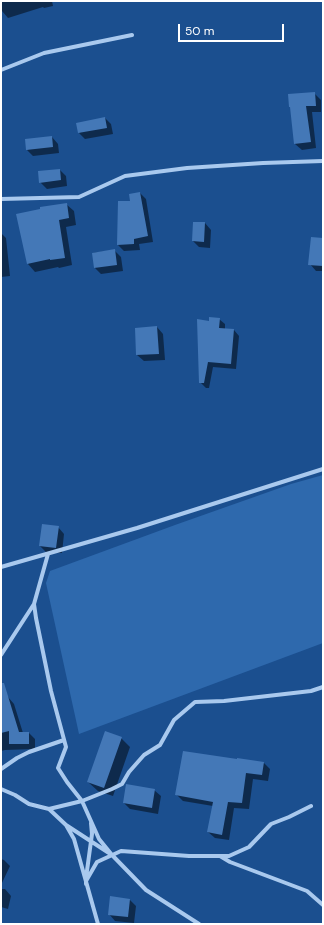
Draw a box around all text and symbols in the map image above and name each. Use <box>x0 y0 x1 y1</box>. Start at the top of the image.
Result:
scale bar <box>180 16 286 42</box>
text: 50 m <box>185 23 214 39</box>

